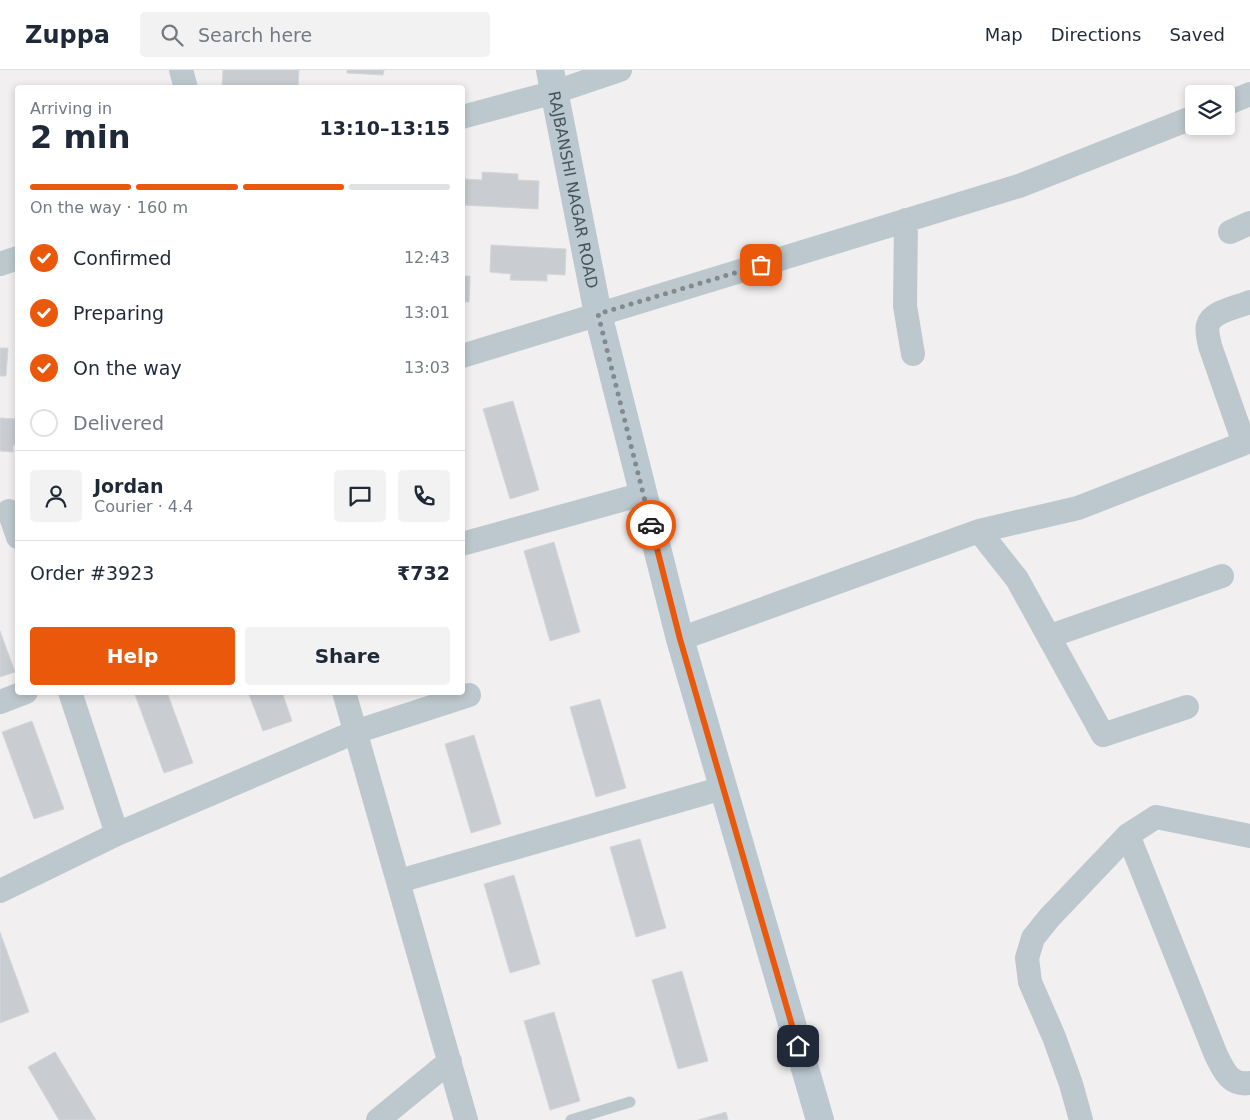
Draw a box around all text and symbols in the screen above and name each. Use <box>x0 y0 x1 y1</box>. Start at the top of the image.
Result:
search box <box>140 12 490 57</box>
text: Zuppa <box>25 21 110 49</box>
icon: search <box>158 21 186 49</box>
text: Search here <box>198 24 312 46</box>
text: Map <box>985 24 1023 45</box>
text: Directions <box>1051 24 1141 45</box>
text: Saved <box>1169 24 1225 45</box>
map controls <box>1185 85 1235 135</box>
button: layers <box>1185 85 1235 135</box>
street label: RAJBANSHI NAGAR ROAD <box>544 89 602 290</box>
text: Arriving in <box>30 99 112 118</box>
text: 13:10–13:15 <box>320 117 450 139</box>
text: 2 min <box>30 118 131 156</box>
text: On the way · 160 m <box>30 198 188 217</box>
icon: check <box>30 244 58 272</box>
pin <box>740 244 782 286</box>
text: Confirmed <box>73 247 172 269</box>
text: 12:43 <box>404 248 450 267</box>
icon: bag <box>747 251 775 279</box>
icon: check <box>30 299 58 327</box>
text: Preparing <box>73 302 164 324</box>
text: 13:01 <box>404 303 450 322</box>
icon: check <box>30 354 58 382</box>
text: On the way <box>73 357 182 379</box>
text: 13:03 <box>404 358 450 377</box>
text: Delivered <box>73 412 164 434</box>
button: person <box>30 470 82 522</box>
button: chat <box>334 470 386 522</box>
button: phone <box>398 470 450 522</box>
text: Jordan <box>94 475 163 497</box>
text: Courier · 4.4 <box>94 497 193 516</box>
courier <box>626 500 676 550</box>
icon: car <box>637 511 665 539</box>
text: Order #3923 <box>30 562 154 584</box>
text: ₹732 <box>397 562 450 584</box>
button: Help <box>30 627 235 685</box>
button: Share <box>245 627 450 685</box>
pin <box>777 1025 819 1067</box>
icon: home <box>784 1032 812 1060</box>

